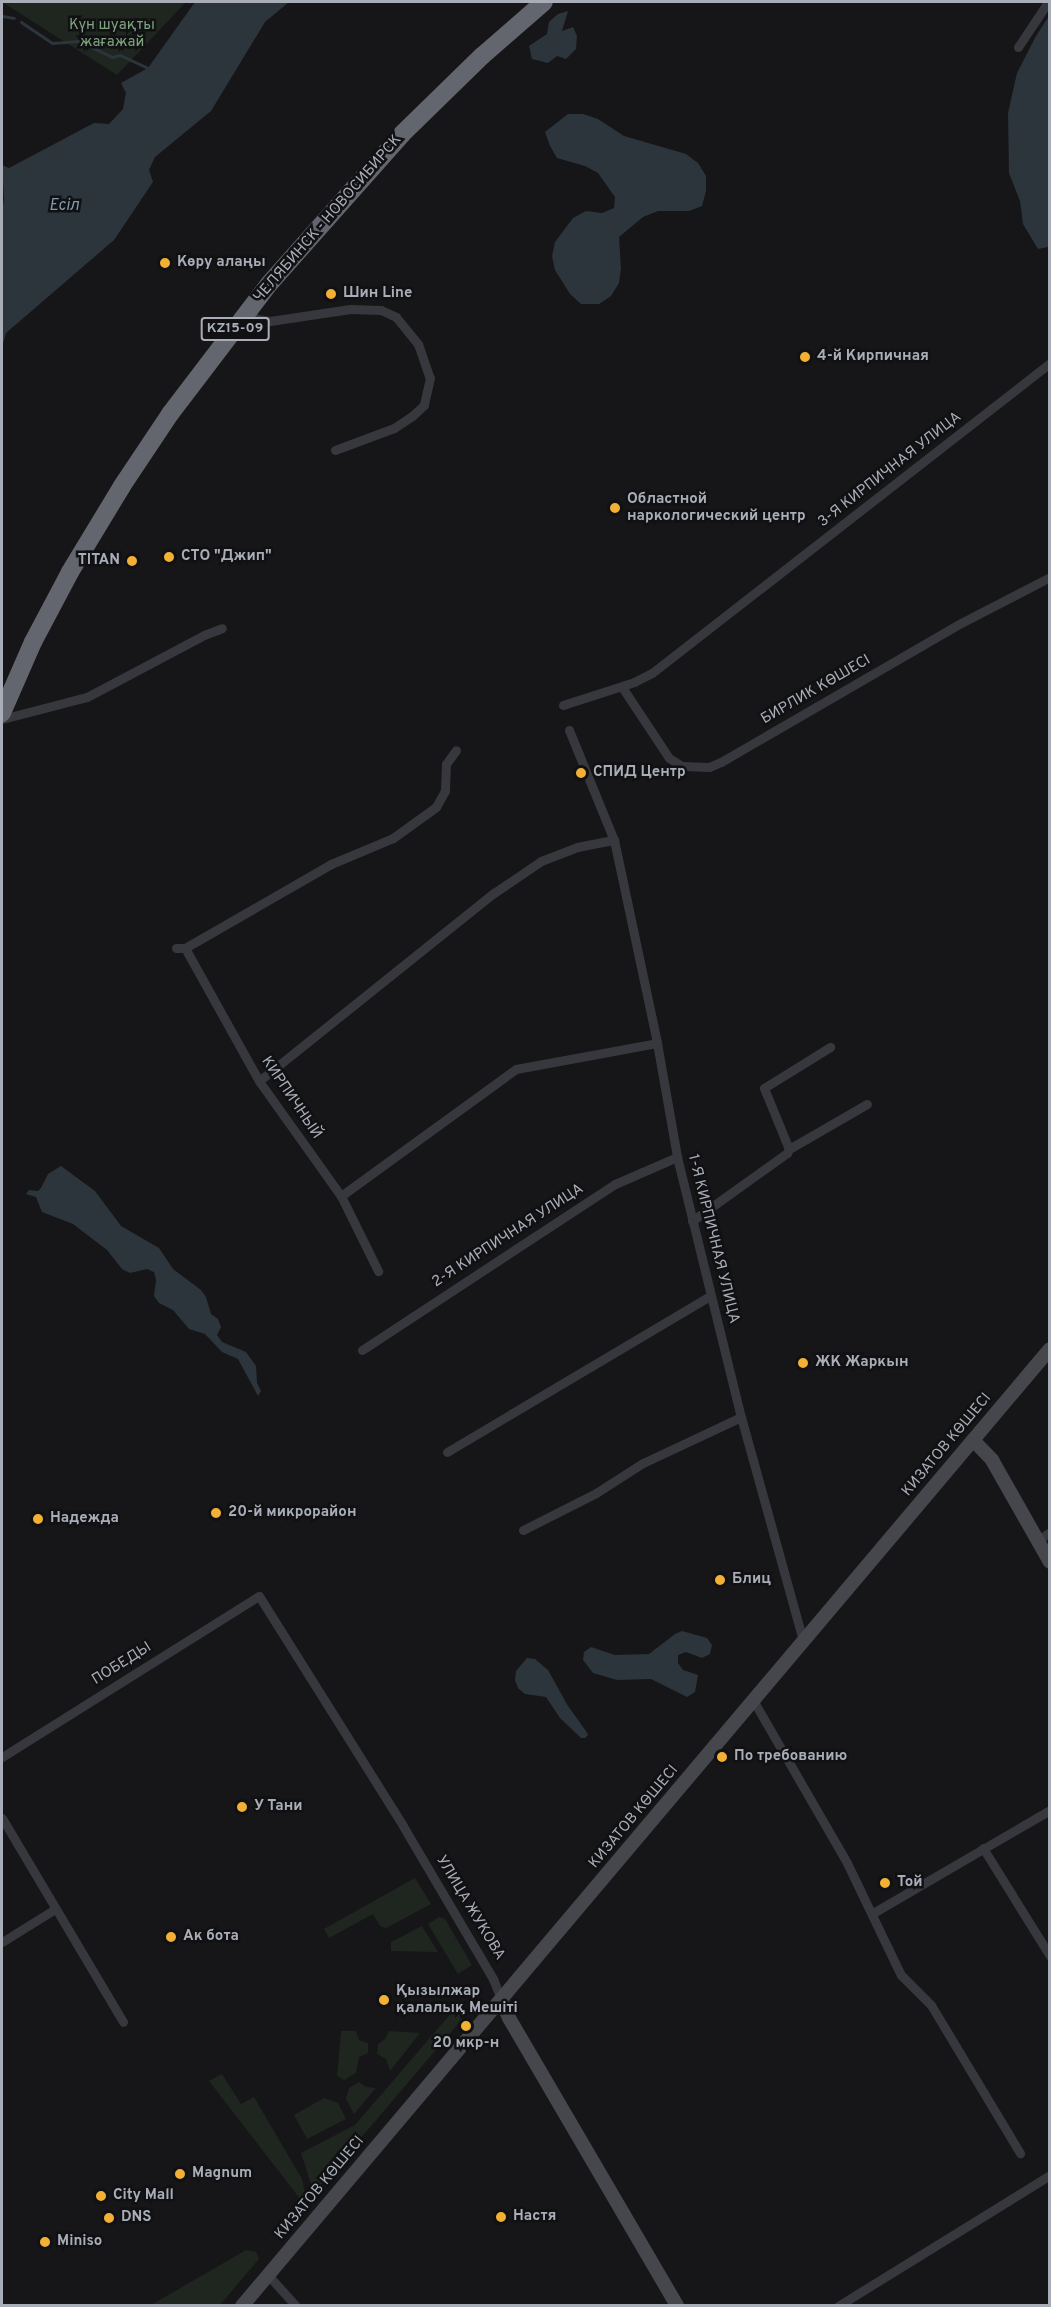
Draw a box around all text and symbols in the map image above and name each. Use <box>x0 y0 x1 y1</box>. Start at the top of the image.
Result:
park label: Күн шуақты жағажай <box>69 16 155 51</box>
street label: ЧЕЛЯБИНСК - НОВОСИБИРСК <box>250 131 406 307</box>
water label: Есіл <box>49 196 79 216</box>
place label: Көру алаңы <box>177 254 266 272</box>
marker: Көру алаңы <box>158 256 172 270</box>
place label: Шин Line <box>343 285 412 303</box>
marker: Шин Line <box>324 287 338 301</box>
road number: KZ15-09 <box>200 318 270 340</box>
place label: 4-й Кирпичная <box>817 348 929 366</box>
marker: 4-й Кирпичная <box>798 350 812 364</box>
street label: 3-Я КИРПИЧНАЯ УЛИЦА <box>815 409 965 531</box>
place label: Областной наркологический центр <box>627 490 806 525</box>
marker: Областной наркологический центр <box>608 501 622 515</box>
place label: СТО "Джип" <box>181 548 272 566</box>
marker: СТО "Джип" <box>162 550 176 564</box>
place label: TITAN <box>78 552 120 570</box>
marker: TITAN <box>125 554 139 568</box>
street label: БИРЛИК КӨШЕСІ <box>758 651 874 729</box>
place label: СПИД Центр <box>593 764 686 782</box>
marker: СПИД Центр <box>574 766 588 780</box>
street label: КИРПИЧНЫЙ <box>257 1053 325 1143</box>
street label: 1-Я КИРПИЧНАЯ УЛИЦА <box>683 1152 743 1326</box>
street label: 2-Я КИРПИЧНАЯ УЛИЦА <box>429 1180 587 1292</box>
place label: ЖК Жаркын <box>815 1354 909 1372</box>
marker: ЖК Жаркын <box>796 1356 810 1370</box>
street label: КИЗАТОВ КӨШЕСІ <box>899 1390 995 1500</box>
place label: 20-й микрорайон <box>228 1504 356 1522</box>
marker: 20-й микрорайон <box>209 1506 223 1520</box>
place label: Надежда <box>50 1510 119 1528</box>
marker: Надежда <box>31 1512 45 1526</box>
place label: Блиц <box>732 1571 771 1589</box>
marker: Блиц <box>713 1573 727 1587</box>
street label: ПОБЕДЫ <box>89 1639 155 1689</box>
place label: По требованию <box>734 1748 847 1766</box>
marker: По требованию <box>715 1750 729 1764</box>
street label: КИЗАТОВ КӨШЕСІ <box>586 1762 682 1872</box>
place label: У Тани <box>254 1798 303 1816</box>
marker: У Тани <box>235 1800 249 1814</box>
street label: УЛИЦА ЖУКОВА <box>431 1852 509 1964</box>
place label: Той <box>897 1874 922 1892</box>
marker: Той <box>878 1876 892 1890</box>
place label: Ак бота <box>183 1928 239 1946</box>
marker: Ак бота <box>164 1930 178 1944</box>
place label: Қызылжар қалалық Мешіті <box>396 1982 518 2017</box>
marker: Қызылжар қалалық Мешіті <box>377 1993 391 2007</box>
marker: 20 мкр-н <box>459 2019 473 2033</box>
place label: 20 мкр-н <box>433 2035 499 2053</box>
street label: КИЗАТОВ КӨШЕСІ <box>272 2133 368 2243</box>
place label: Magnum <box>192 2165 252 2183</box>
marker: Magnum <box>173 2167 187 2181</box>
place label: City Mall <box>113 2187 174 2205</box>
marker: City Mall <box>94 2189 108 2203</box>
place label: Настя <box>513 2208 556 2226</box>
place label: DNS <box>121 2209 152 2227</box>
marker: Настя <box>494 2210 508 2224</box>
marker: DNS <box>102 2211 116 2225</box>
place label: Miniso <box>57 2233 102 2251</box>
marker: Miniso <box>38 2235 52 2249</box>

